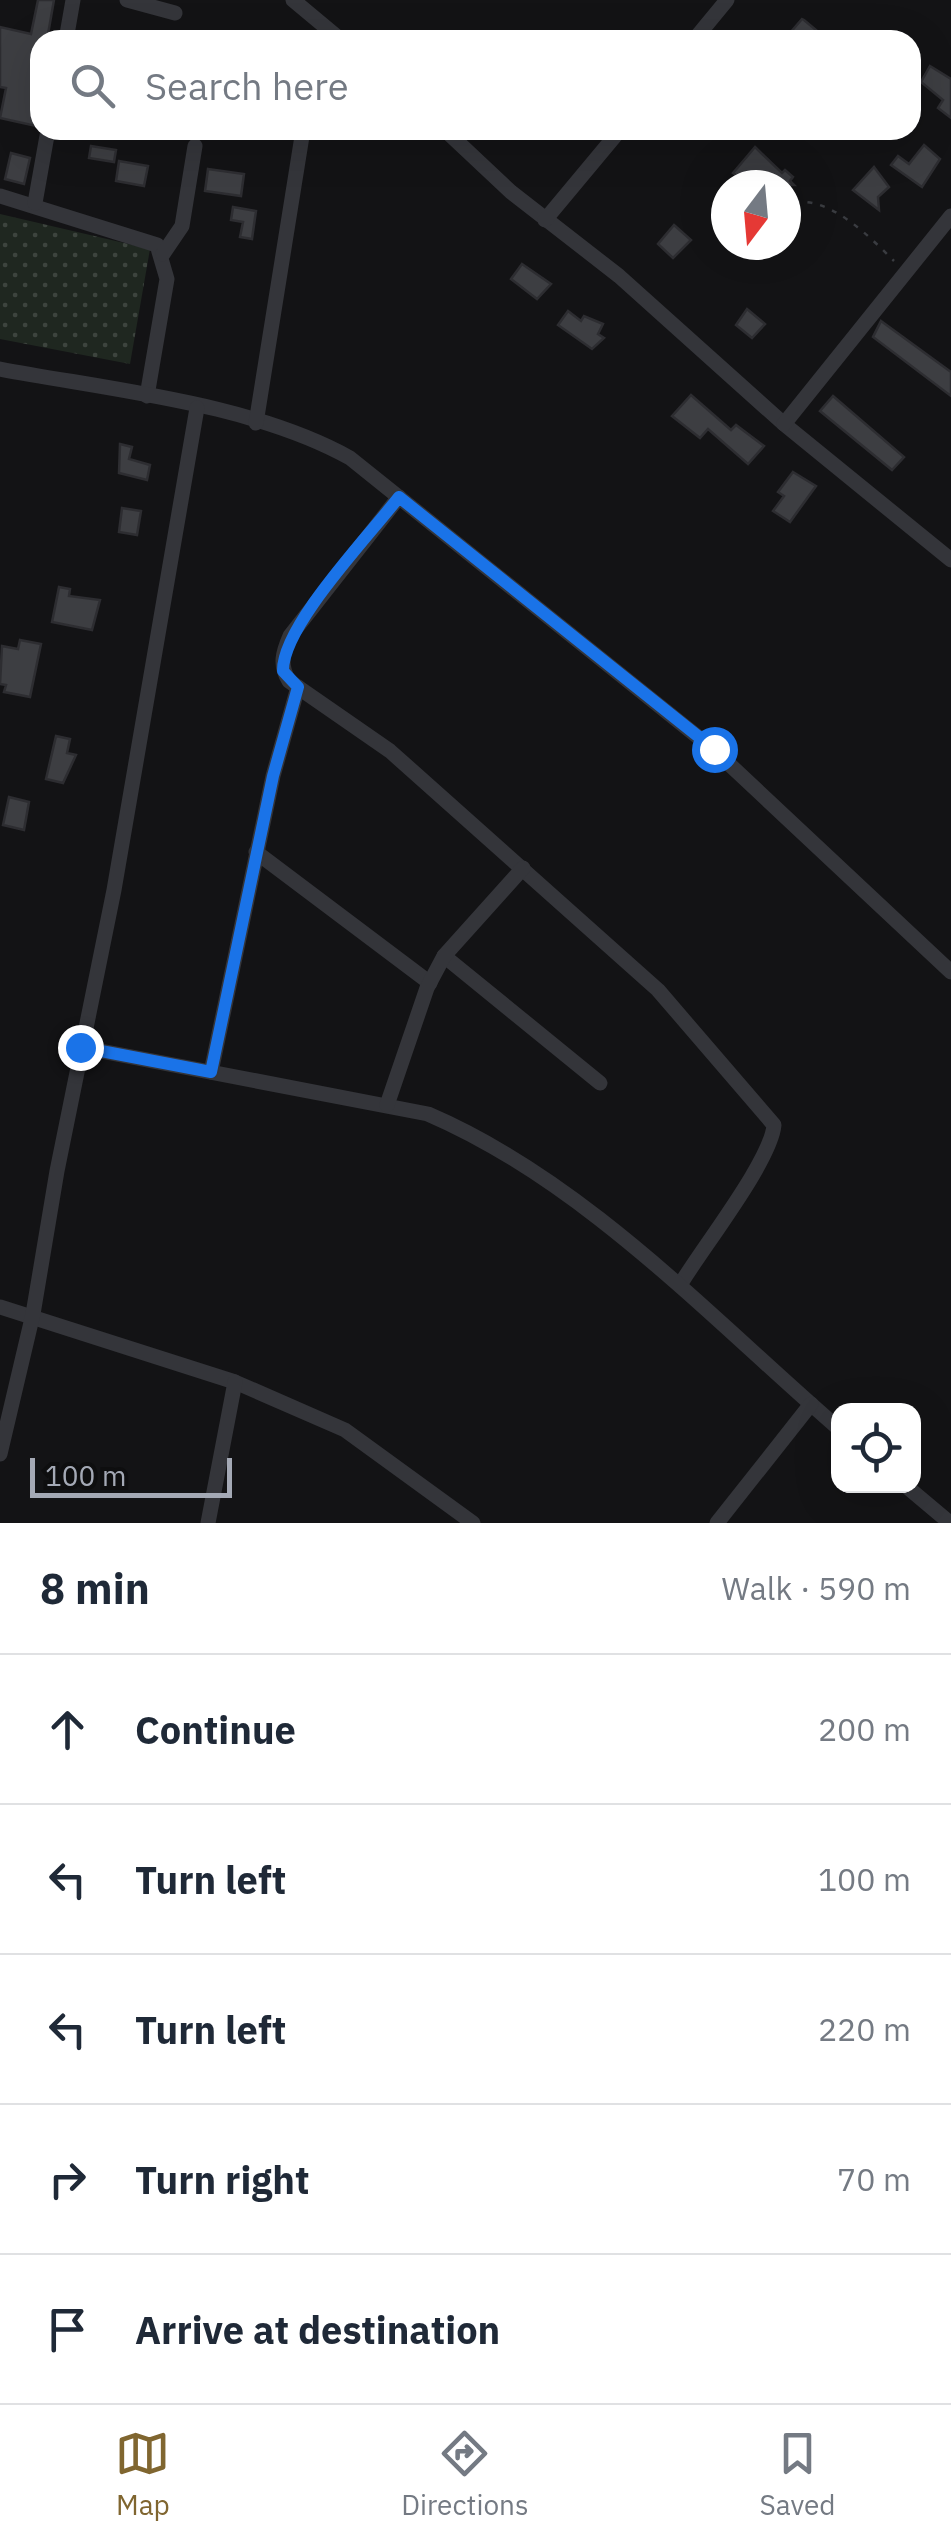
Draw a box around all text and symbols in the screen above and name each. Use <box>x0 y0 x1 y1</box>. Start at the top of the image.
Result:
search box <box>30 30 921 140</box>
icon: search <box>65 58 120 113</box>
text: Search here <box>145 61 349 110</box>
north arrow <box>711 170 801 260</box>
route start <box>692 727 738 773</box>
route end <box>58 1025 104 1071</box>
map controls <box>831 1403 921 1493</box>
button: locate <box>831 1403 921 1493</box>
scale bar <box>30 1453 232 1498</box>
text: 100 m <box>45 1457 126 1494</box>
text: 8 min <box>40 1561 150 1616</box>
text: Walk · 590 m <box>722 1567 911 1609</box>
icon: ahead <box>40 1702 95 1757</box>
text: Continue <box>135 1705 296 1754</box>
text: 200 m <box>818 1708 911 1750</box>
icon: left <box>40 1852 95 1907</box>
text: Turn left <box>135 1855 286 1904</box>
text: 100 m <box>818 1858 911 1900</box>
icon: left <box>40 2002 95 2057</box>
text: Turn left <box>135 2005 286 2054</box>
text: 220 m <box>818 2008 911 2050</box>
icon: right <box>40 2152 95 2207</box>
text: Turn right <box>135 2155 310 2204</box>
text: 70 m <box>837 2158 911 2200</box>
icon: arrive <box>40 2302 95 2357</box>
text: Arrive at destination <box>135 2305 500 2354</box>
tab: Map <box>115 2426 170 2523</box>
tab: Directions <box>401 2426 529 2523</box>
tab: Saved <box>759 2426 836 2523</box>

